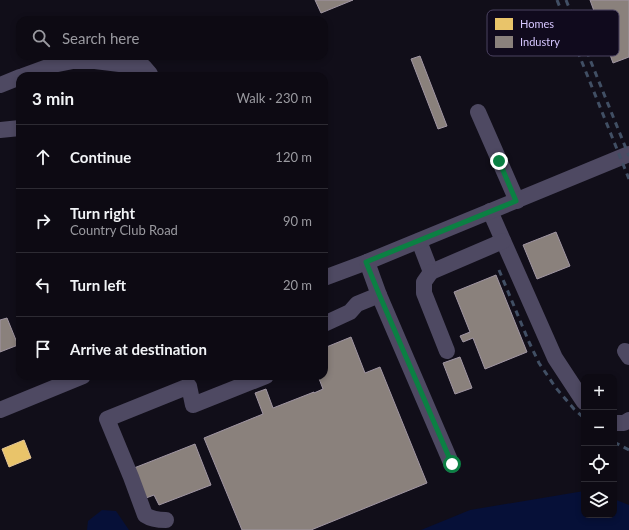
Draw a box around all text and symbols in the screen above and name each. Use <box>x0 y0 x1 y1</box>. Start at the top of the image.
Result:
legend <box>487 10 619 56</box>
search box <box>16 16 328 60</box>
text: Homes <box>520 17 554 30</box>
icon: search <box>30 27 52 49</box>
text: Search here <box>62 29 139 47</box>
text: Industry <box>520 35 560 48</box>
text: 3 min <box>32 88 74 109</box>
text: Walk · 230 m <box>236 90 312 106</box>
icon: ahead <box>32 146 54 168</box>
text: Continue <box>70 148 131 166</box>
text: 120 m <box>275 149 312 165</box>
route end <box>490 152 508 170</box>
text: Turn right <box>70 204 135 222</box>
icon: right <box>32 210 54 232</box>
text: 90 m <box>283 213 312 229</box>
text: Country Club Road <box>70 222 178 238</box>
icon: left <box>32 274 54 296</box>
text: Turn left <box>70 276 126 294</box>
text: 20 m <box>283 277 312 293</box>
icon: arrive <box>32 338 54 360</box>
text: Arrive at destination <box>70 340 207 358</box>
map controls <box>581 374 617 518</box>
button: + <box>581 374 617 410</box>
button: − <box>581 410 617 446</box>
button: locate <box>581 446 617 482</box>
route start <box>443 455 461 473</box>
button: layers <box>581 482 617 518</box>

